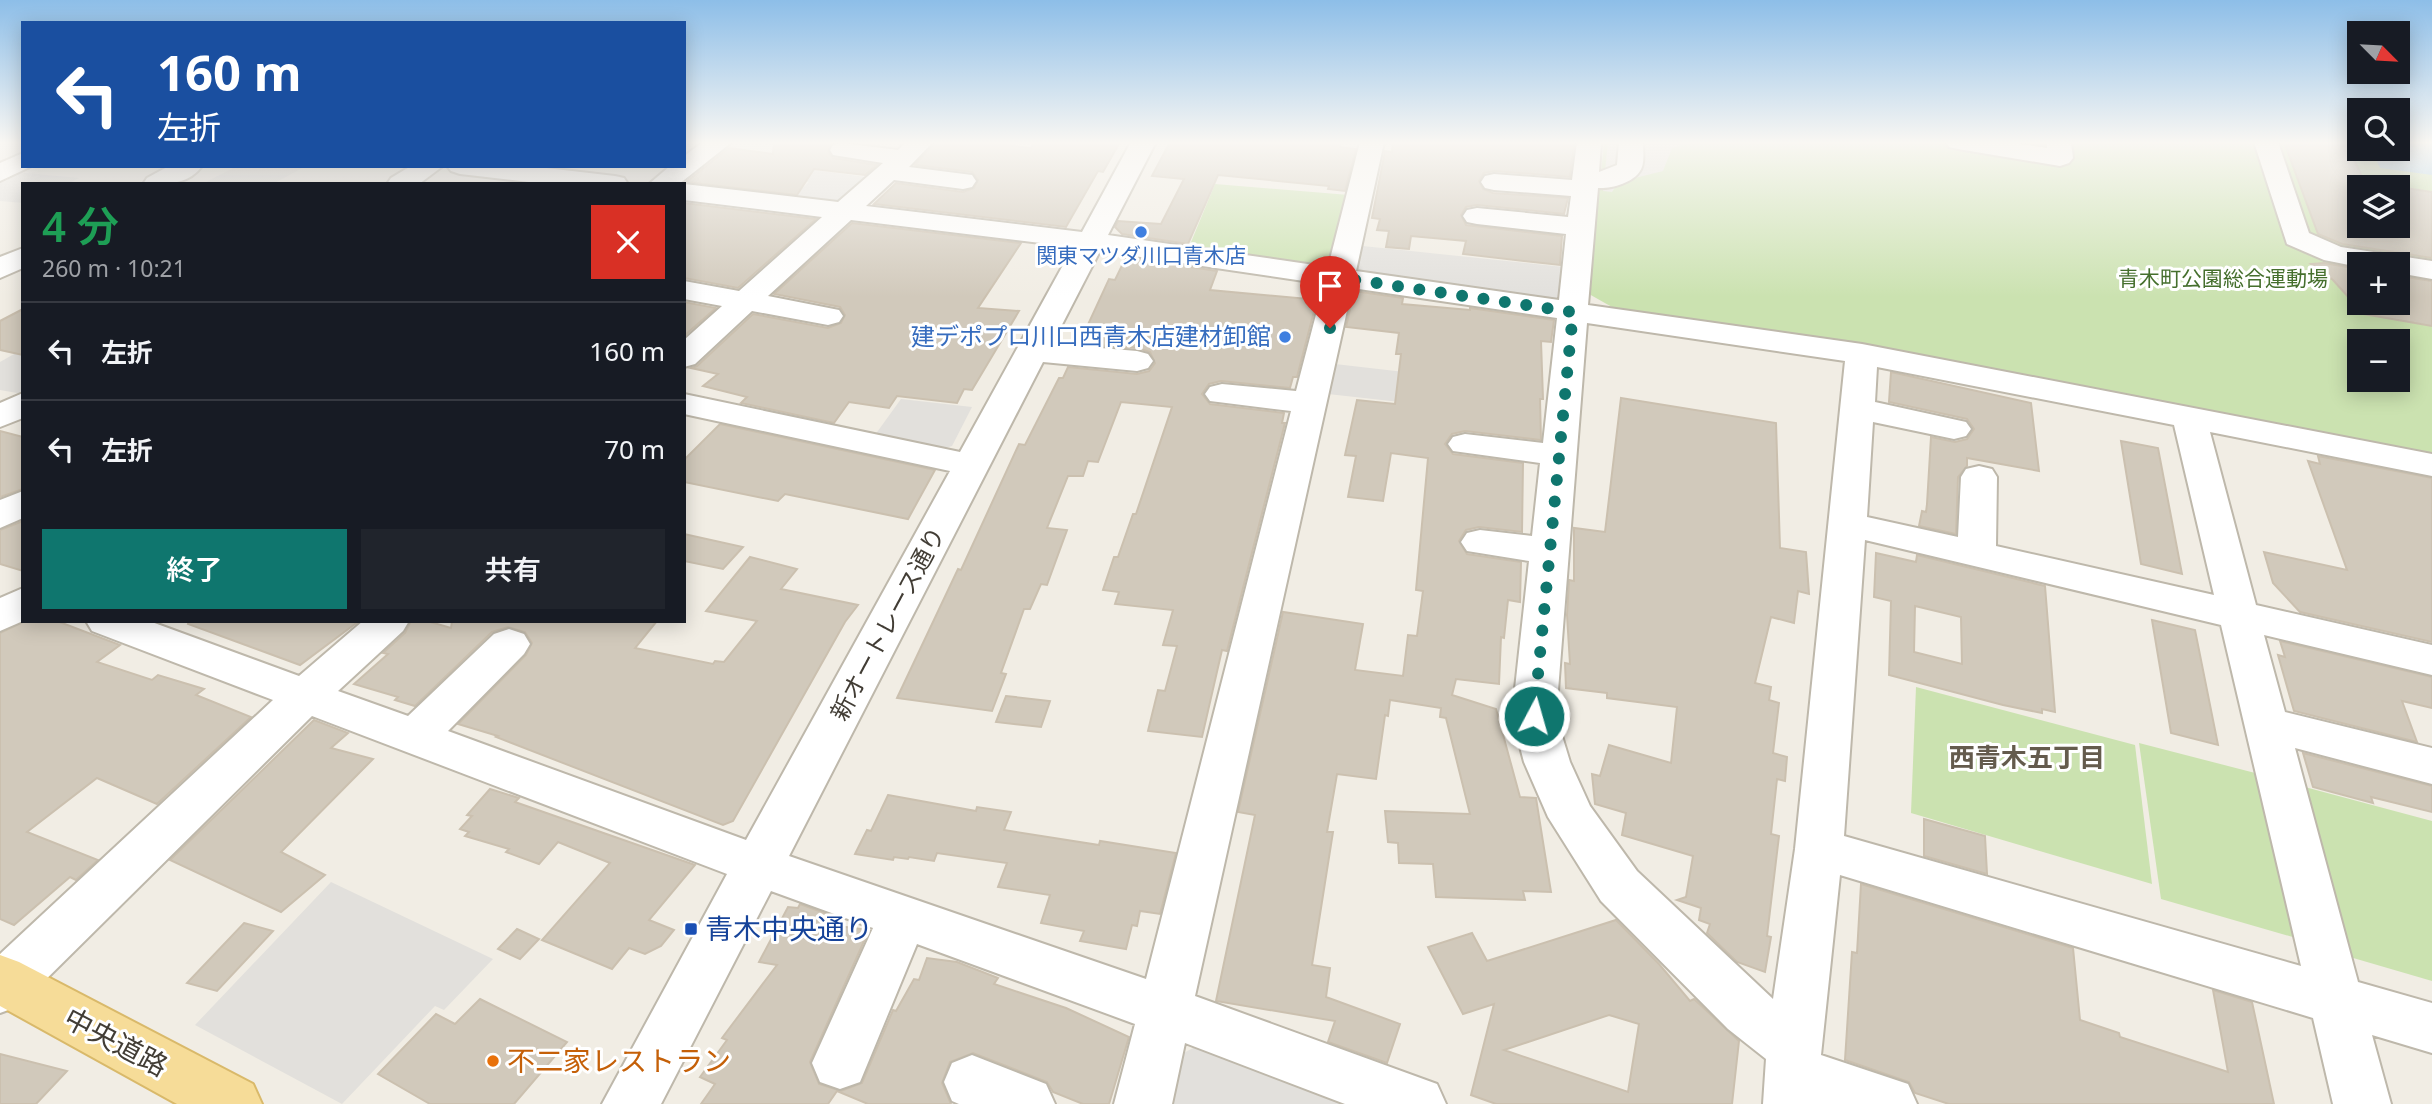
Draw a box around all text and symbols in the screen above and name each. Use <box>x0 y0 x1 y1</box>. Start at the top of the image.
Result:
north arrow <box>2347 21 2410 84</box>
map controls <box>2347 21 2410 392</box>
text: 160 m <box>157 39 302 105</box>
icon: left <box>42 49 133 140</box>
button: search <box>2347 98 2410 161</box>
text: 左折 <box>157 105 221 148</box>
button: layers <box>2347 175 2410 238</box>
text: 4 分 <box>42 197 119 254</box>
button: close <box>591 205 665 279</box>
marker: 関東マツダ川口青木店 <box>1133 224 1149 240</box>
place label: 関東マツダ川口青木店 <box>1036 241 1246 269</box>
text: 260 m · 10:21 <box>42 252 186 284</box>
button: + <box>2347 252 2410 315</box>
pin <box>1300 256 1360 328</box>
park label: 青木町公園総合運動場 <box>2118 264 2328 292</box>
icon: arrive <box>1311 267 1349 305</box>
place label: 建デポプロ川口西青木店建材卸館 <box>911 319 1271 352</box>
marker: 建デポプロ川口西青木店建材卸館 <box>1277 329 1293 345</box>
button: − <box>2347 329 2410 392</box>
icon: left <box>42 332 80 370</box>
text: 160 m <box>589 333 665 369</box>
text: 左折 <box>101 334 153 370</box>
icon: left <box>42 430 80 468</box>
text: 70 m <box>604 431 665 467</box>
text: 左折 <box>101 432 153 468</box>
street label: 新オートレース通り <box>822 521 952 726</box>
button: 終了 <box>42 529 347 609</box>
button: 共有 <box>361 529 665 609</box>
position arrow <box>1497 679 1571 753</box>
district label: 西青木五丁目 <box>1949 739 2105 775</box>
place label: 青木中央通り <box>705 909 873 947</box>
marker: 青木中央通り <box>683 921 699 937</box>
street label: 中央道路 <box>58 998 175 1084</box>
place label: 不二家レストラン <box>507 1041 731 1079</box>
marker: 不二家レストラン <box>485 1053 501 1069</box>

